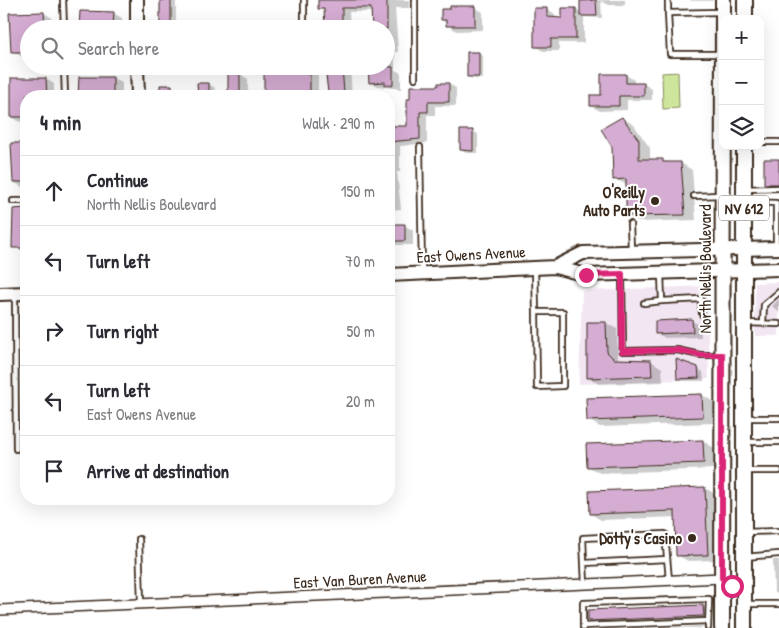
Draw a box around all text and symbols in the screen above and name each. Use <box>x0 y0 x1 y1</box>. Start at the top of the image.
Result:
map controls <box>719 15 764 150</box>
button: + <box>719 15 764 60</box>
search box <box>20 20 395 75</box>
icon: search <box>38 34 66 62</box>
text: Search here <box>78 35 159 61</box>
button: − <box>719 60 764 105</box>
button: layers <box>719 105 764 150</box>
text: 4 min <box>40 108 81 137</box>
text: Walk · 290 m <box>302 112 375 134</box>
text: Continue <box>87 167 148 193</box>
icon: ahead <box>40 177 68 205</box>
text: 150 m <box>341 180 375 202</box>
place label: O'Reilly Auto Parts <box>583 181 646 221</box>
text: North Nellis Boulevard <box>87 193 216 215</box>
marker: O'Reilly Auto Parts <box>649 195 661 207</box>
road number: NV 612 <box>719 196 769 220</box>
street label: North Nellis Boulevard <box>694 205 716 333</box>
street label: East Owens Avenue <box>416 240 527 268</box>
icon: left <box>40 247 68 275</box>
text: Turn left <box>87 248 150 274</box>
text: 70 m <box>345 250 375 272</box>
route end <box>575 264 598 287</box>
icon: right <box>40 317 68 345</box>
text: Turn right <box>87 318 158 344</box>
text: 50 m <box>347 320 375 342</box>
text: Turn left <box>87 377 150 403</box>
icon: left <box>40 387 68 415</box>
text: 20 m <box>346 390 375 412</box>
text: East Owens Avenue <box>87 403 196 425</box>
icon: arrive <box>40 457 68 485</box>
text: Arrive at destination <box>87 458 229 484</box>
place label: Dotty's Casino <box>599 527 683 550</box>
marker: Dotty's Casino <box>686 532 698 544</box>
street label: East Van Buren Avenue <box>293 564 428 593</box>
route start <box>721 575 744 598</box>

